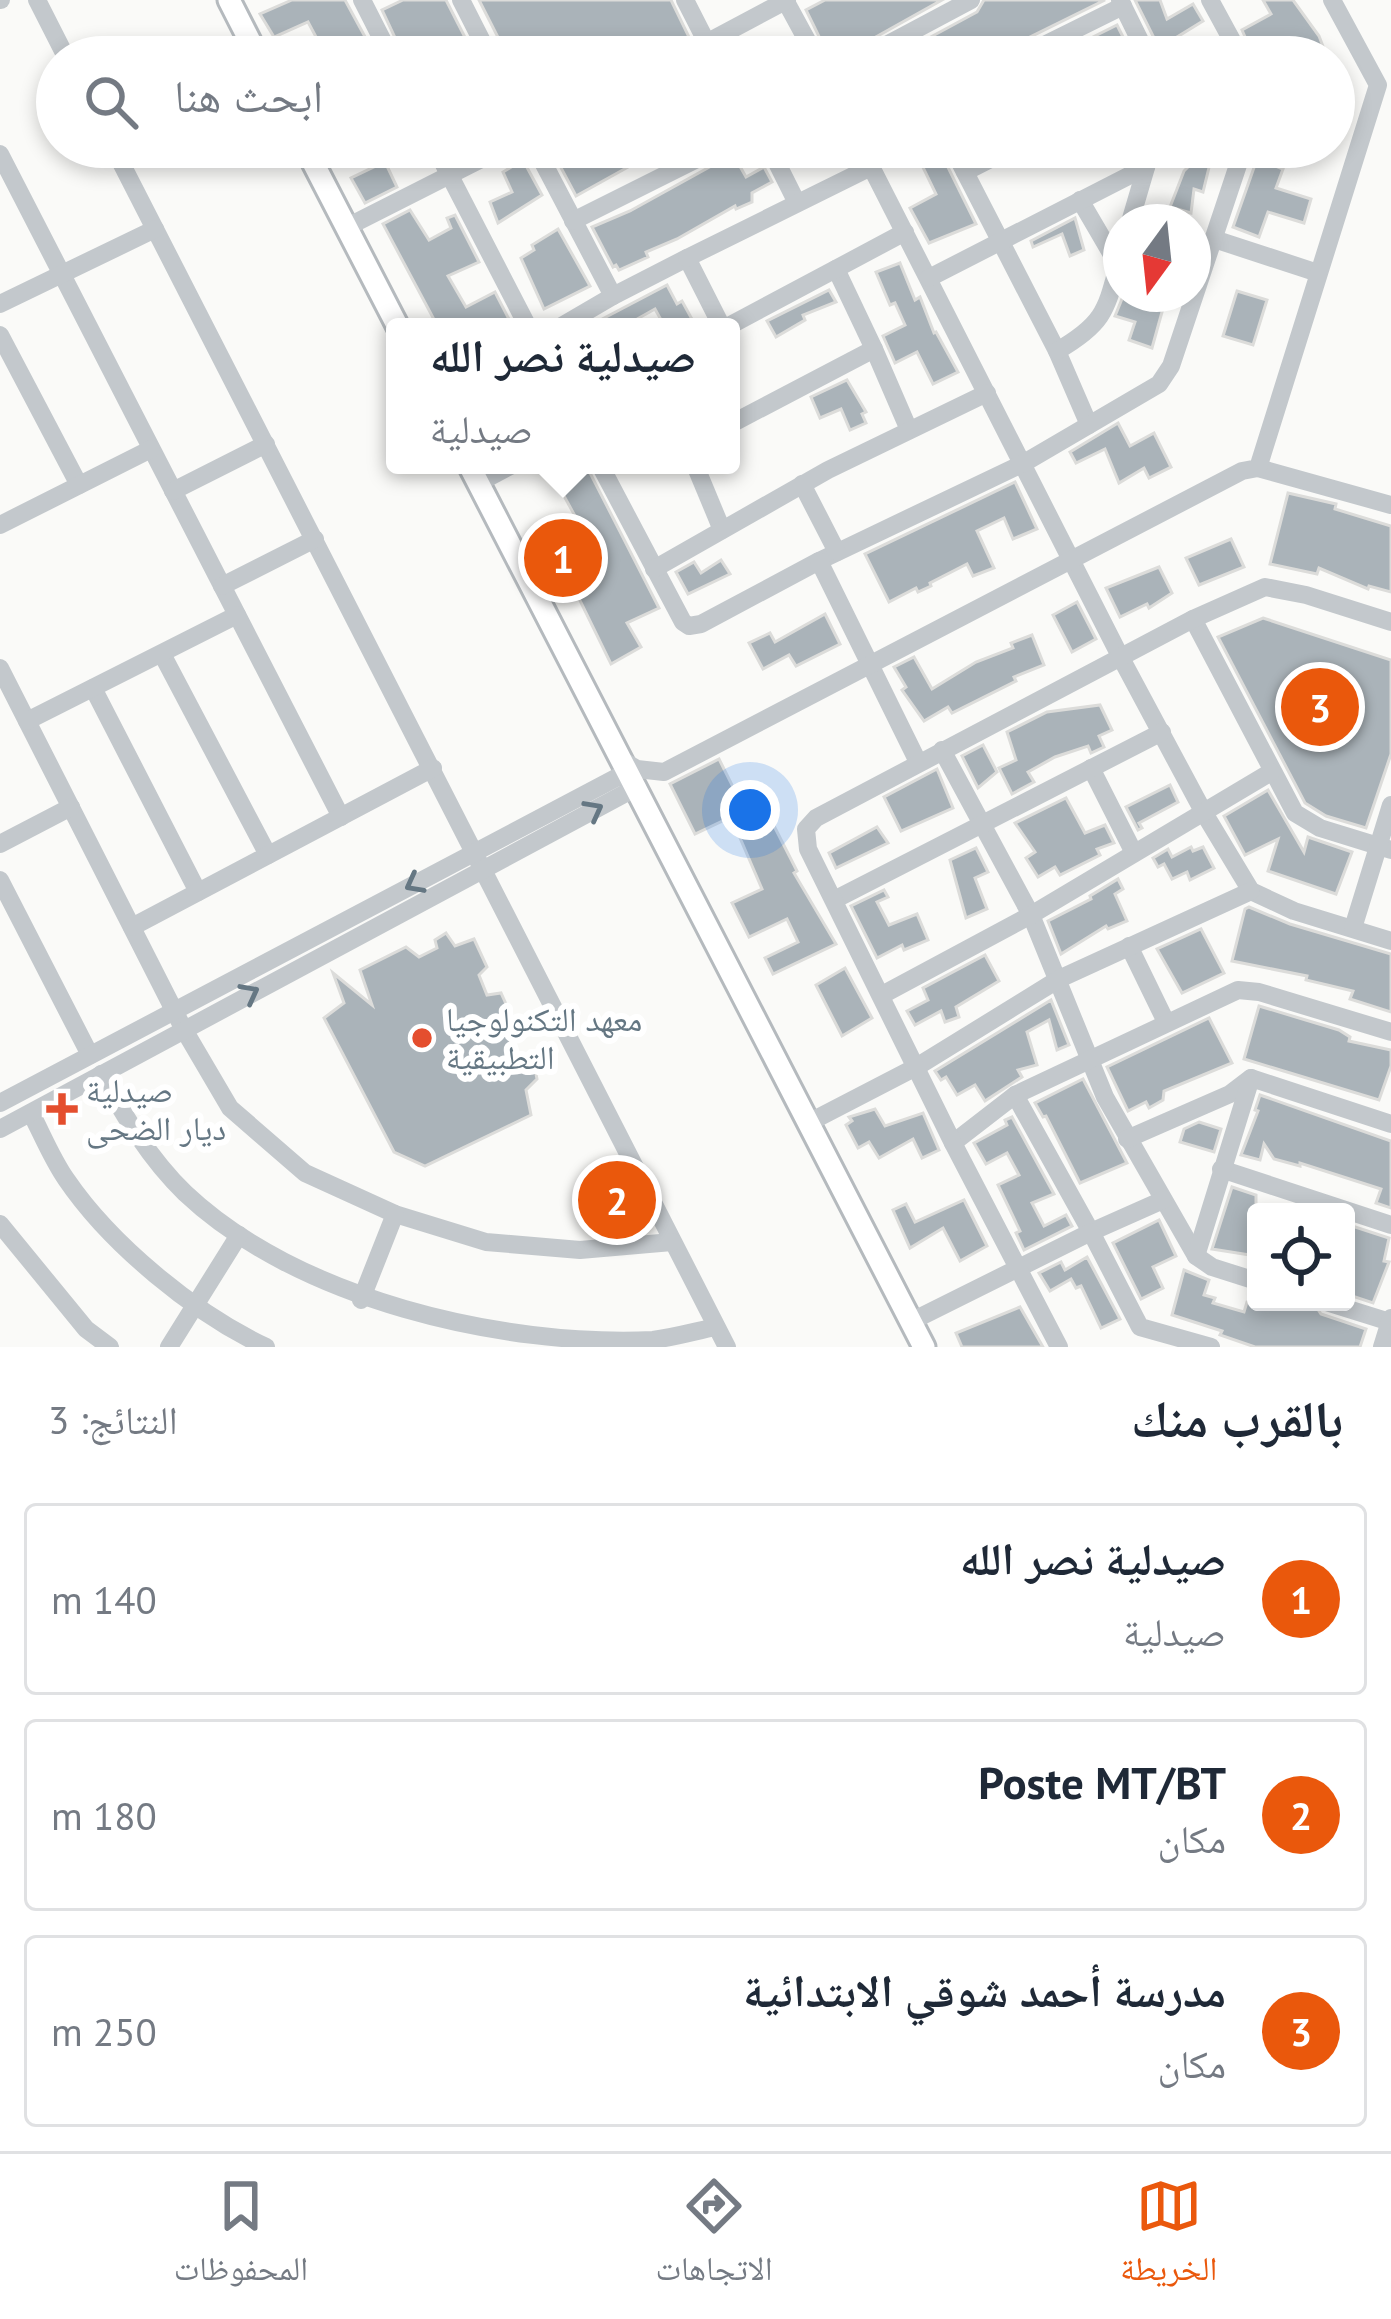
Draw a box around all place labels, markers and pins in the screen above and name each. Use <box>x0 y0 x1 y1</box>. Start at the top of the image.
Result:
pin: 1 <box>524 513 602 603</box>
pin: 3 <box>1281 662 1359 752</box>
place label: معهد التكنولوجيا التطبيقية <box>446 997 642 1078</box>
marker: معهد التكنولوجيا التطبيقية <box>409 1025 435 1051</box>
place label: صيدلية ديار الضحى <box>86 1068 226 1149</box>
marker: صيدلية ديار الضحى <box>49 1096 75 1122</box>
pin: 2 <box>578 1155 656 1245</box>

